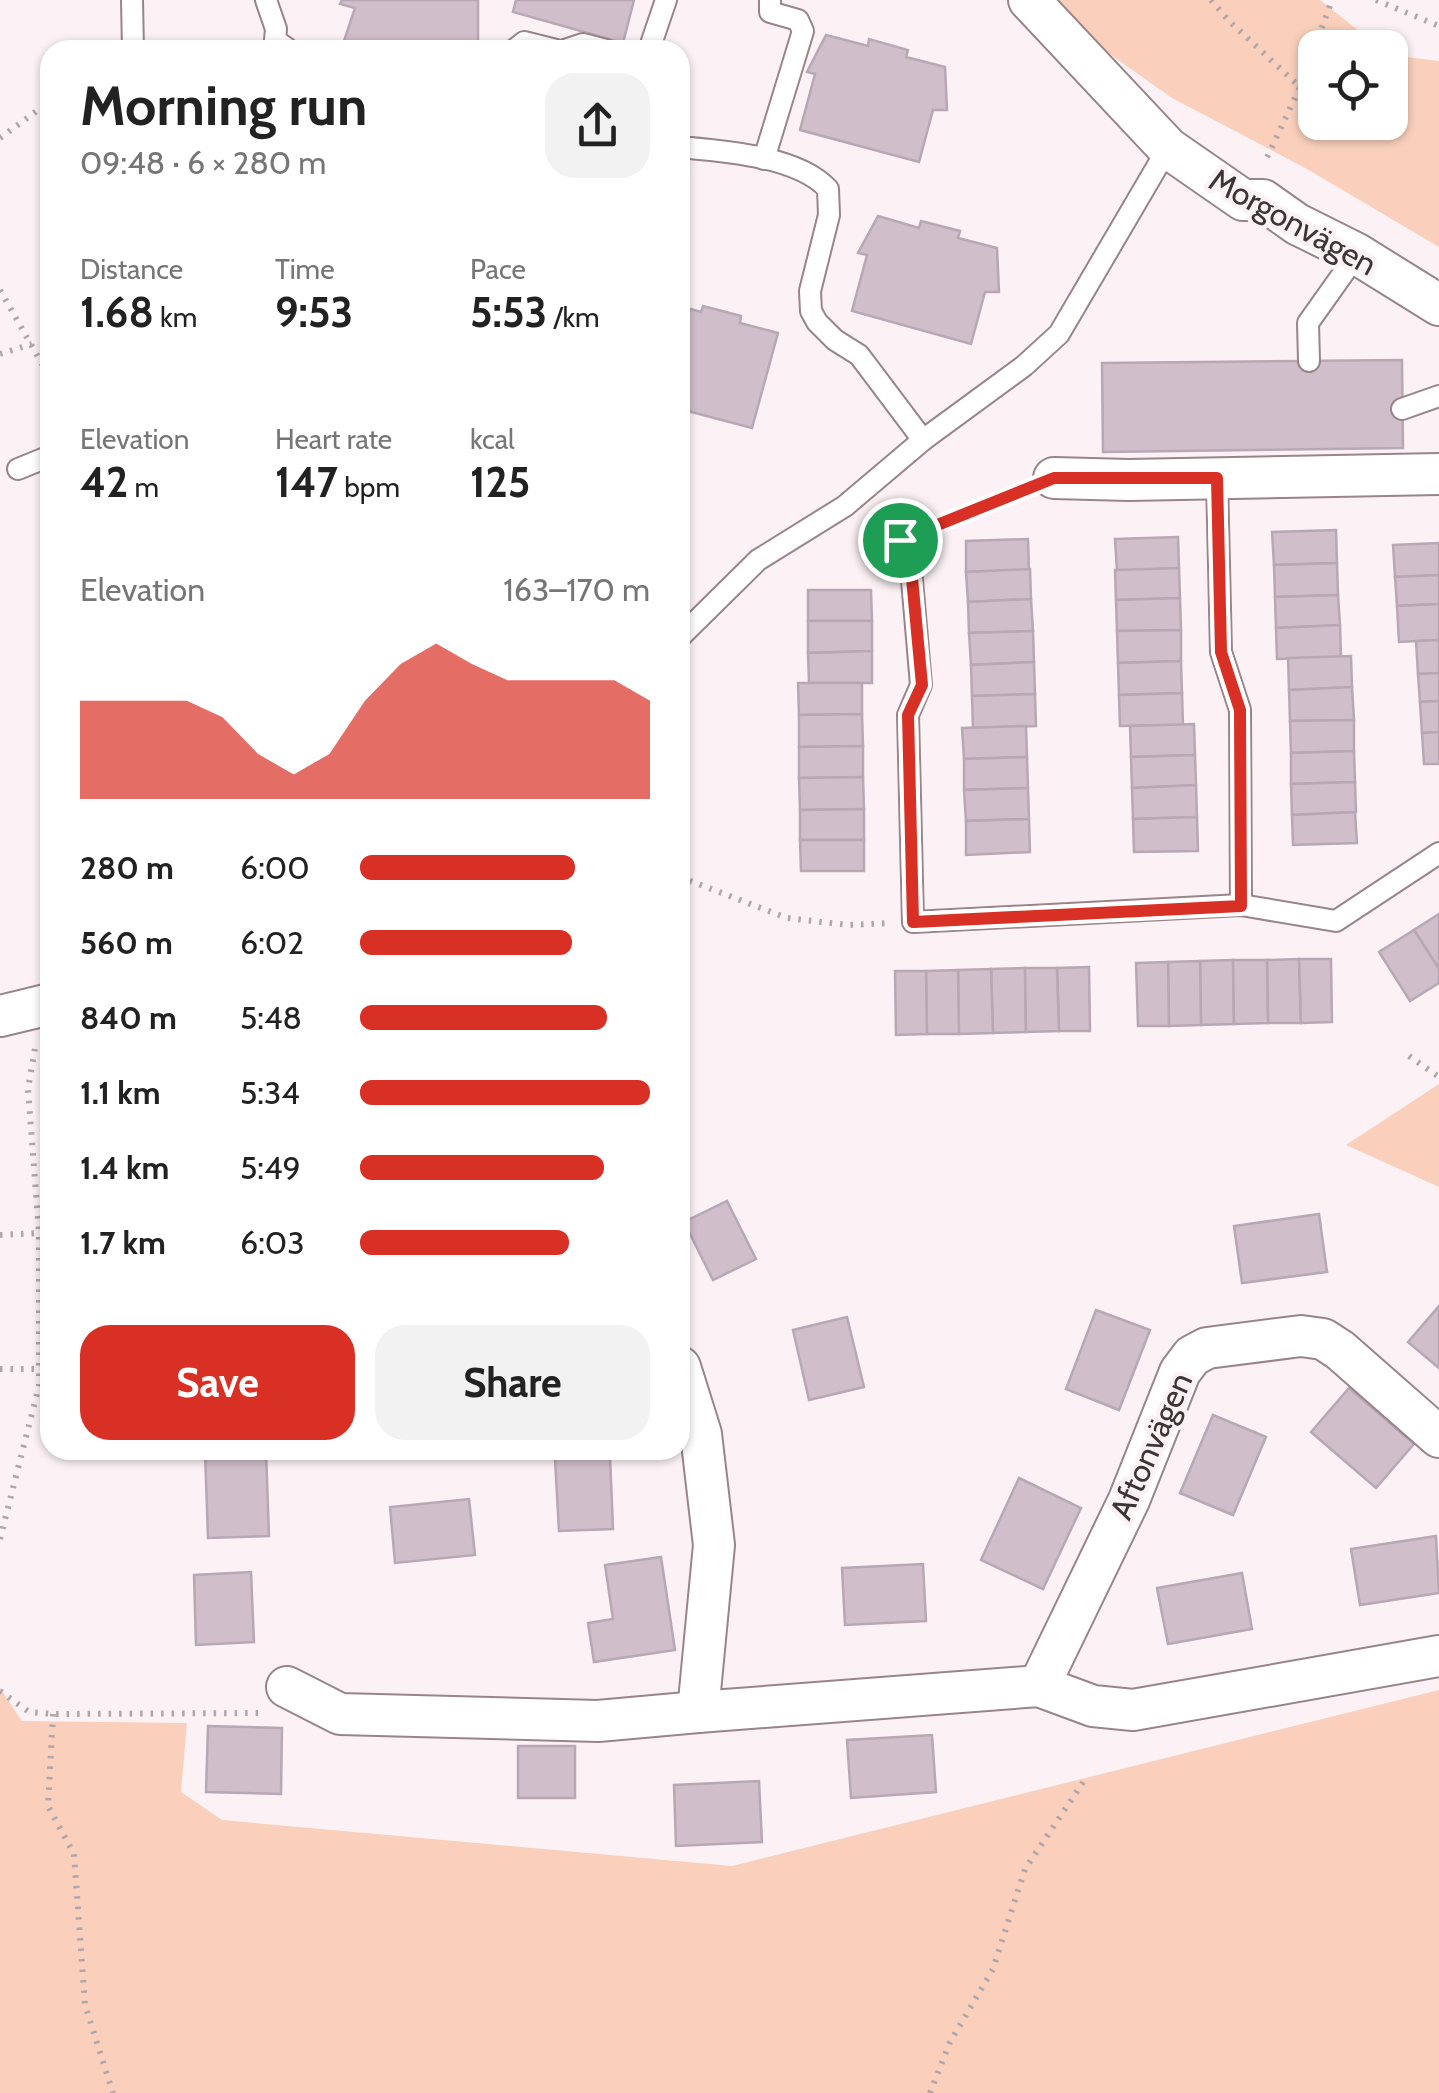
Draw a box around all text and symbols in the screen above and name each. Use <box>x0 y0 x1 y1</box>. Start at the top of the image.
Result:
map controls <box>1298 30 1408 140</box>
button: locate <box>1298 30 1408 140</box>
text: Morning run <box>80 72 367 139</box>
button: share <box>545 73 650 178</box>
text: 09:48 · 6 × 280 m <box>80 143 326 182</box>
street label: Morgonvägen <box>1203 160 1384 284</box>
text: Distance <box>80 252 183 286</box>
text: Time <box>275 252 335 286</box>
text: Pace <box>470 252 526 286</box>
text: 1.68 <box>80 286 154 338</box>
text: 9:53 <box>275 286 353 338</box>
text: 5:53 <box>470 286 547 338</box>
text: km <box>154 300 197 334</box>
text: /km <box>547 300 600 334</box>
text: Elevation <box>80 422 189 456</box>
text: Heart rate <box>275 422 392 456</box>
text: kcal <box>470 422 515 456</box>
text: 42 <box>80 456 128 508</box>
text: 147 <box>275 456 338 508</box>
text: 125 <box>470 456 530 508</box>
text: m <box>128 470 159 504</box>
text: bpm <box>338 470 400 504</box>
pin <box>858 498 943 583</box>
icon: arrive <box>873 513 928 568</box>
text: Elevation <box>80 570 205 609</box>
text: 163–170 m <box>503 570 650 609</box>
text: 280 m <box>80 848 174 887</box>
text: 6:00 <box>240 848 310 887</box>
text: 560 m <box>80 923 173 962</box>
text: 6:02 <box>240 923 304 962</box>
text: 840 m <box>80 998 177 1037</box>
text: 5:48 <box>240 998 302 1037</box>
text: 1.1 km <box>80 1073 161 1112</box>
text: 5:34 <box>240 1073 300 1112</box>
text: 1.4 km <box>80 1148 169 1187</box>
text: 5:49 <box>240 1148 301 1187</box>
text: 1.7 km <box>80 1223 166 1262</box>
text: 6:03 <box>240 1223 304 1262</box>
button: Save <box>80 1325 355 1440</box>
button: Share <box>375 1325 650 1440</box>
street label: Aftonvägen <box>1101 1366 1200 1525</box>

